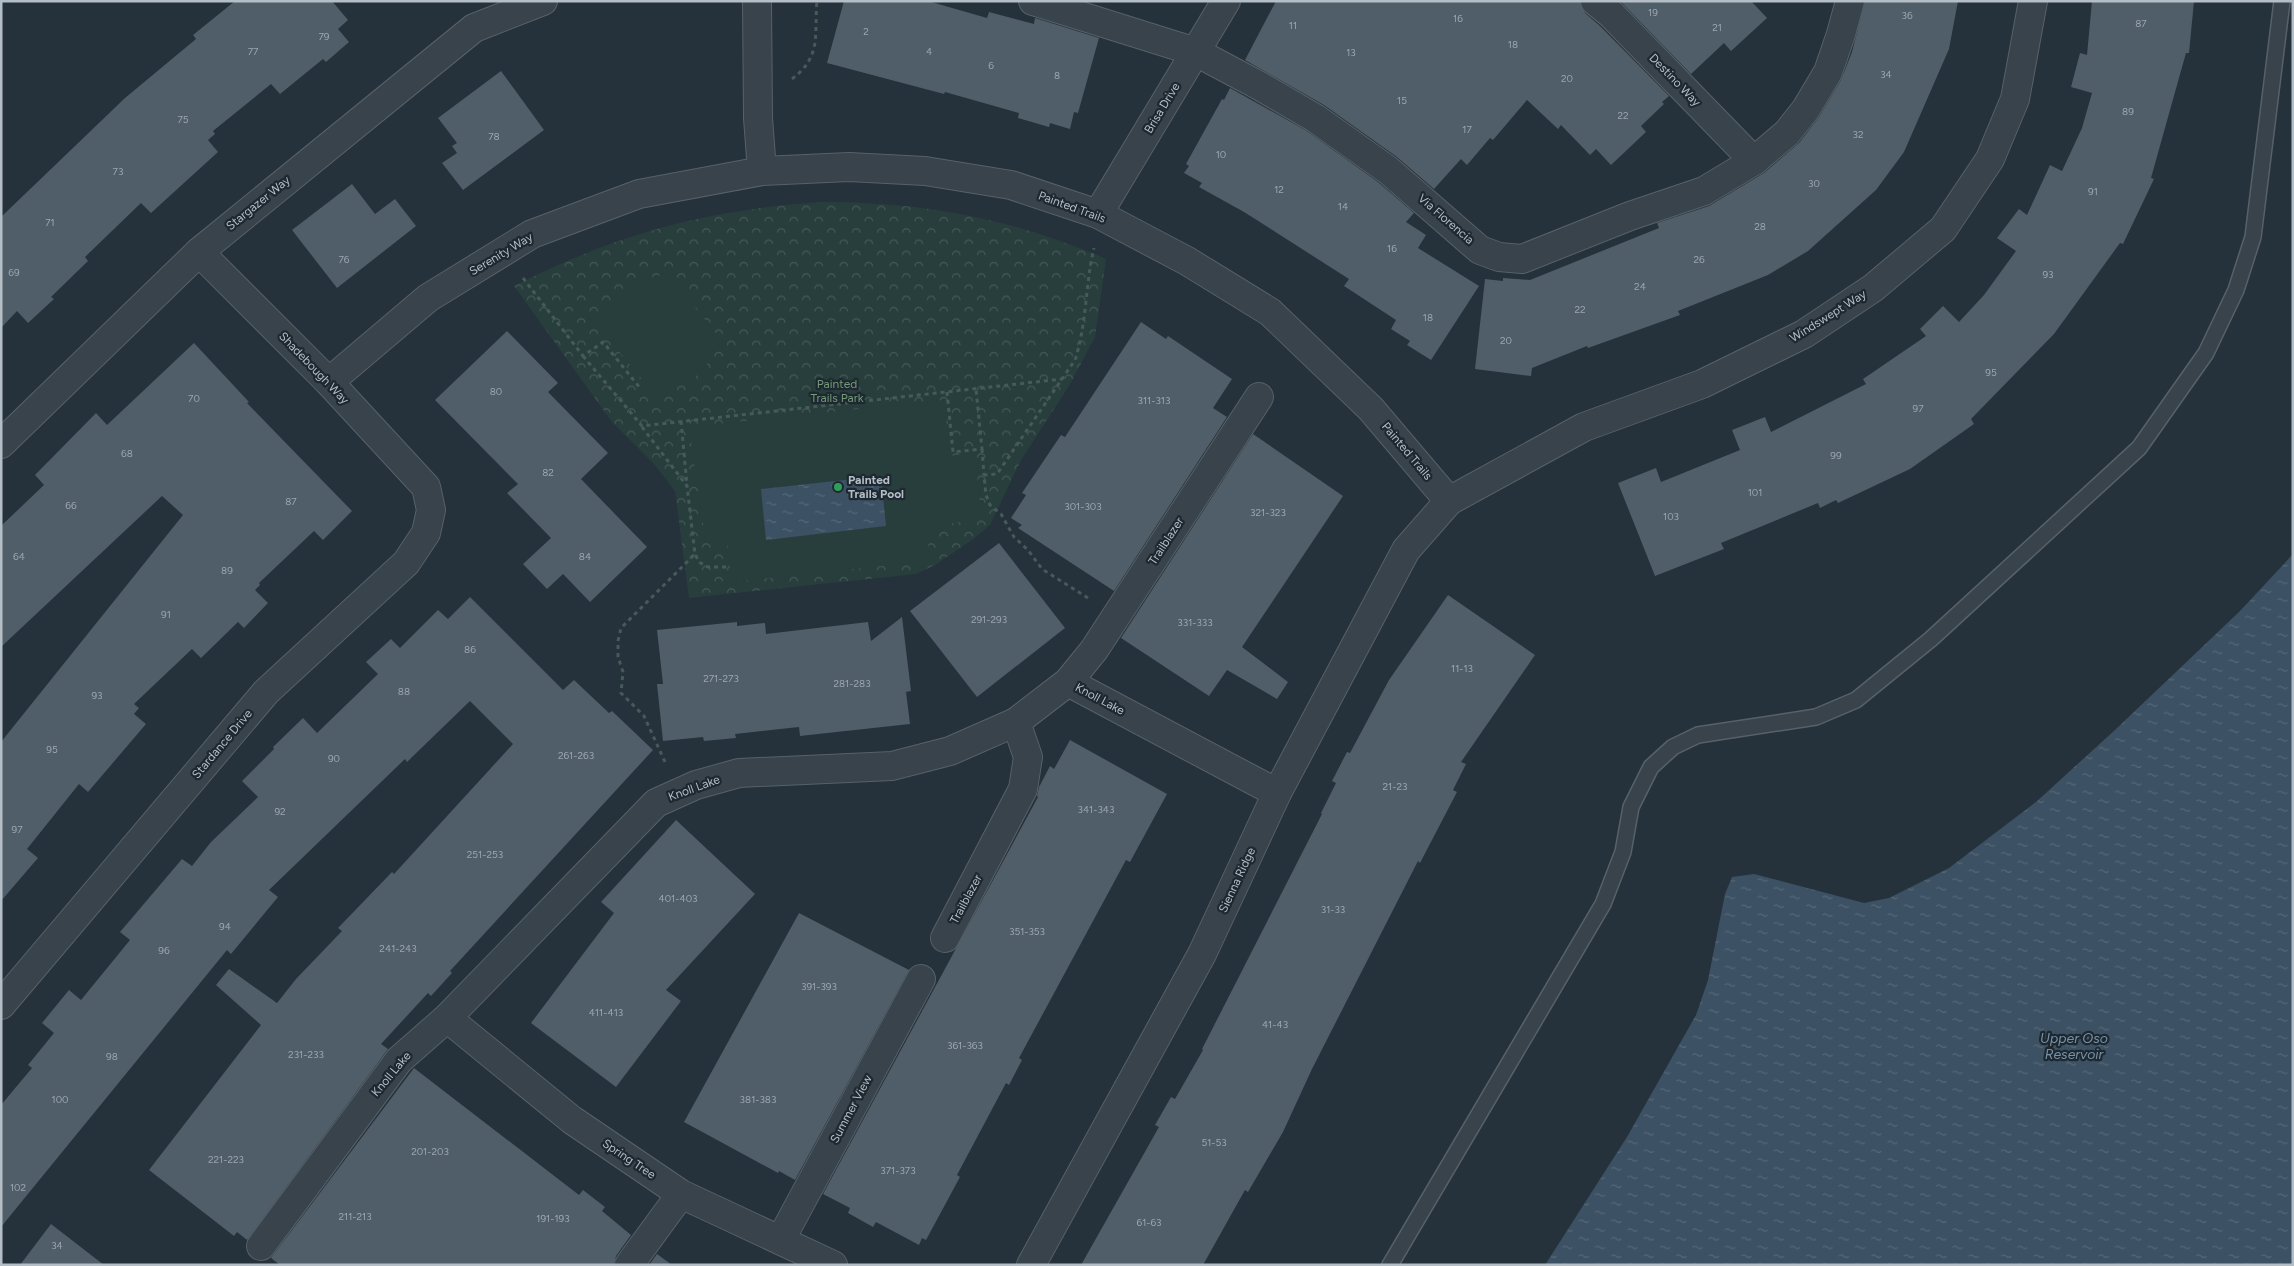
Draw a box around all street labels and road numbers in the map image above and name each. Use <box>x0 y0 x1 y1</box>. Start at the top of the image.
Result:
street label: Destino Way <box>1646 51 1704 110</box>
street label: Brisa Drive <box>1141 80 1183 136</box>
street label: Stargazer Way <box>223 173 293 233</box>
street label: Painted Trails <box>1036 188 1108 226</box>
street label: Via Florencia <box>1415 191 1477 247</box>
street label: Serenity Way <box>467 229 536 278</box>
street label: Windswept Way <box>1787 287 1869 345</box>
street label: Shadebough Way <box>276 329 352 407</box>
street label: Painted Trails <box>1379 419 1435 483</box>
street label: Trailblazer <box>1145 515 1187 567</box>
street label: Knoll Lake <box>1073 680 1127 718</box>
street label: Stardance Drive <box>189 706 255 781</box>
street label: Knoll Lake <box>666 772 722 804</box>
street label: Sienna Ridge <box>1216 845 1258 915</box>
street label: Trailblazer <box>947 872 985 926</box>
street label: Knoll Lake <box>368 1049 414 1099</box>
street label: Summer View <box>827 1072 875 1145</box>
street label: Spring Tree <box>600 1136 659 1182</box>

